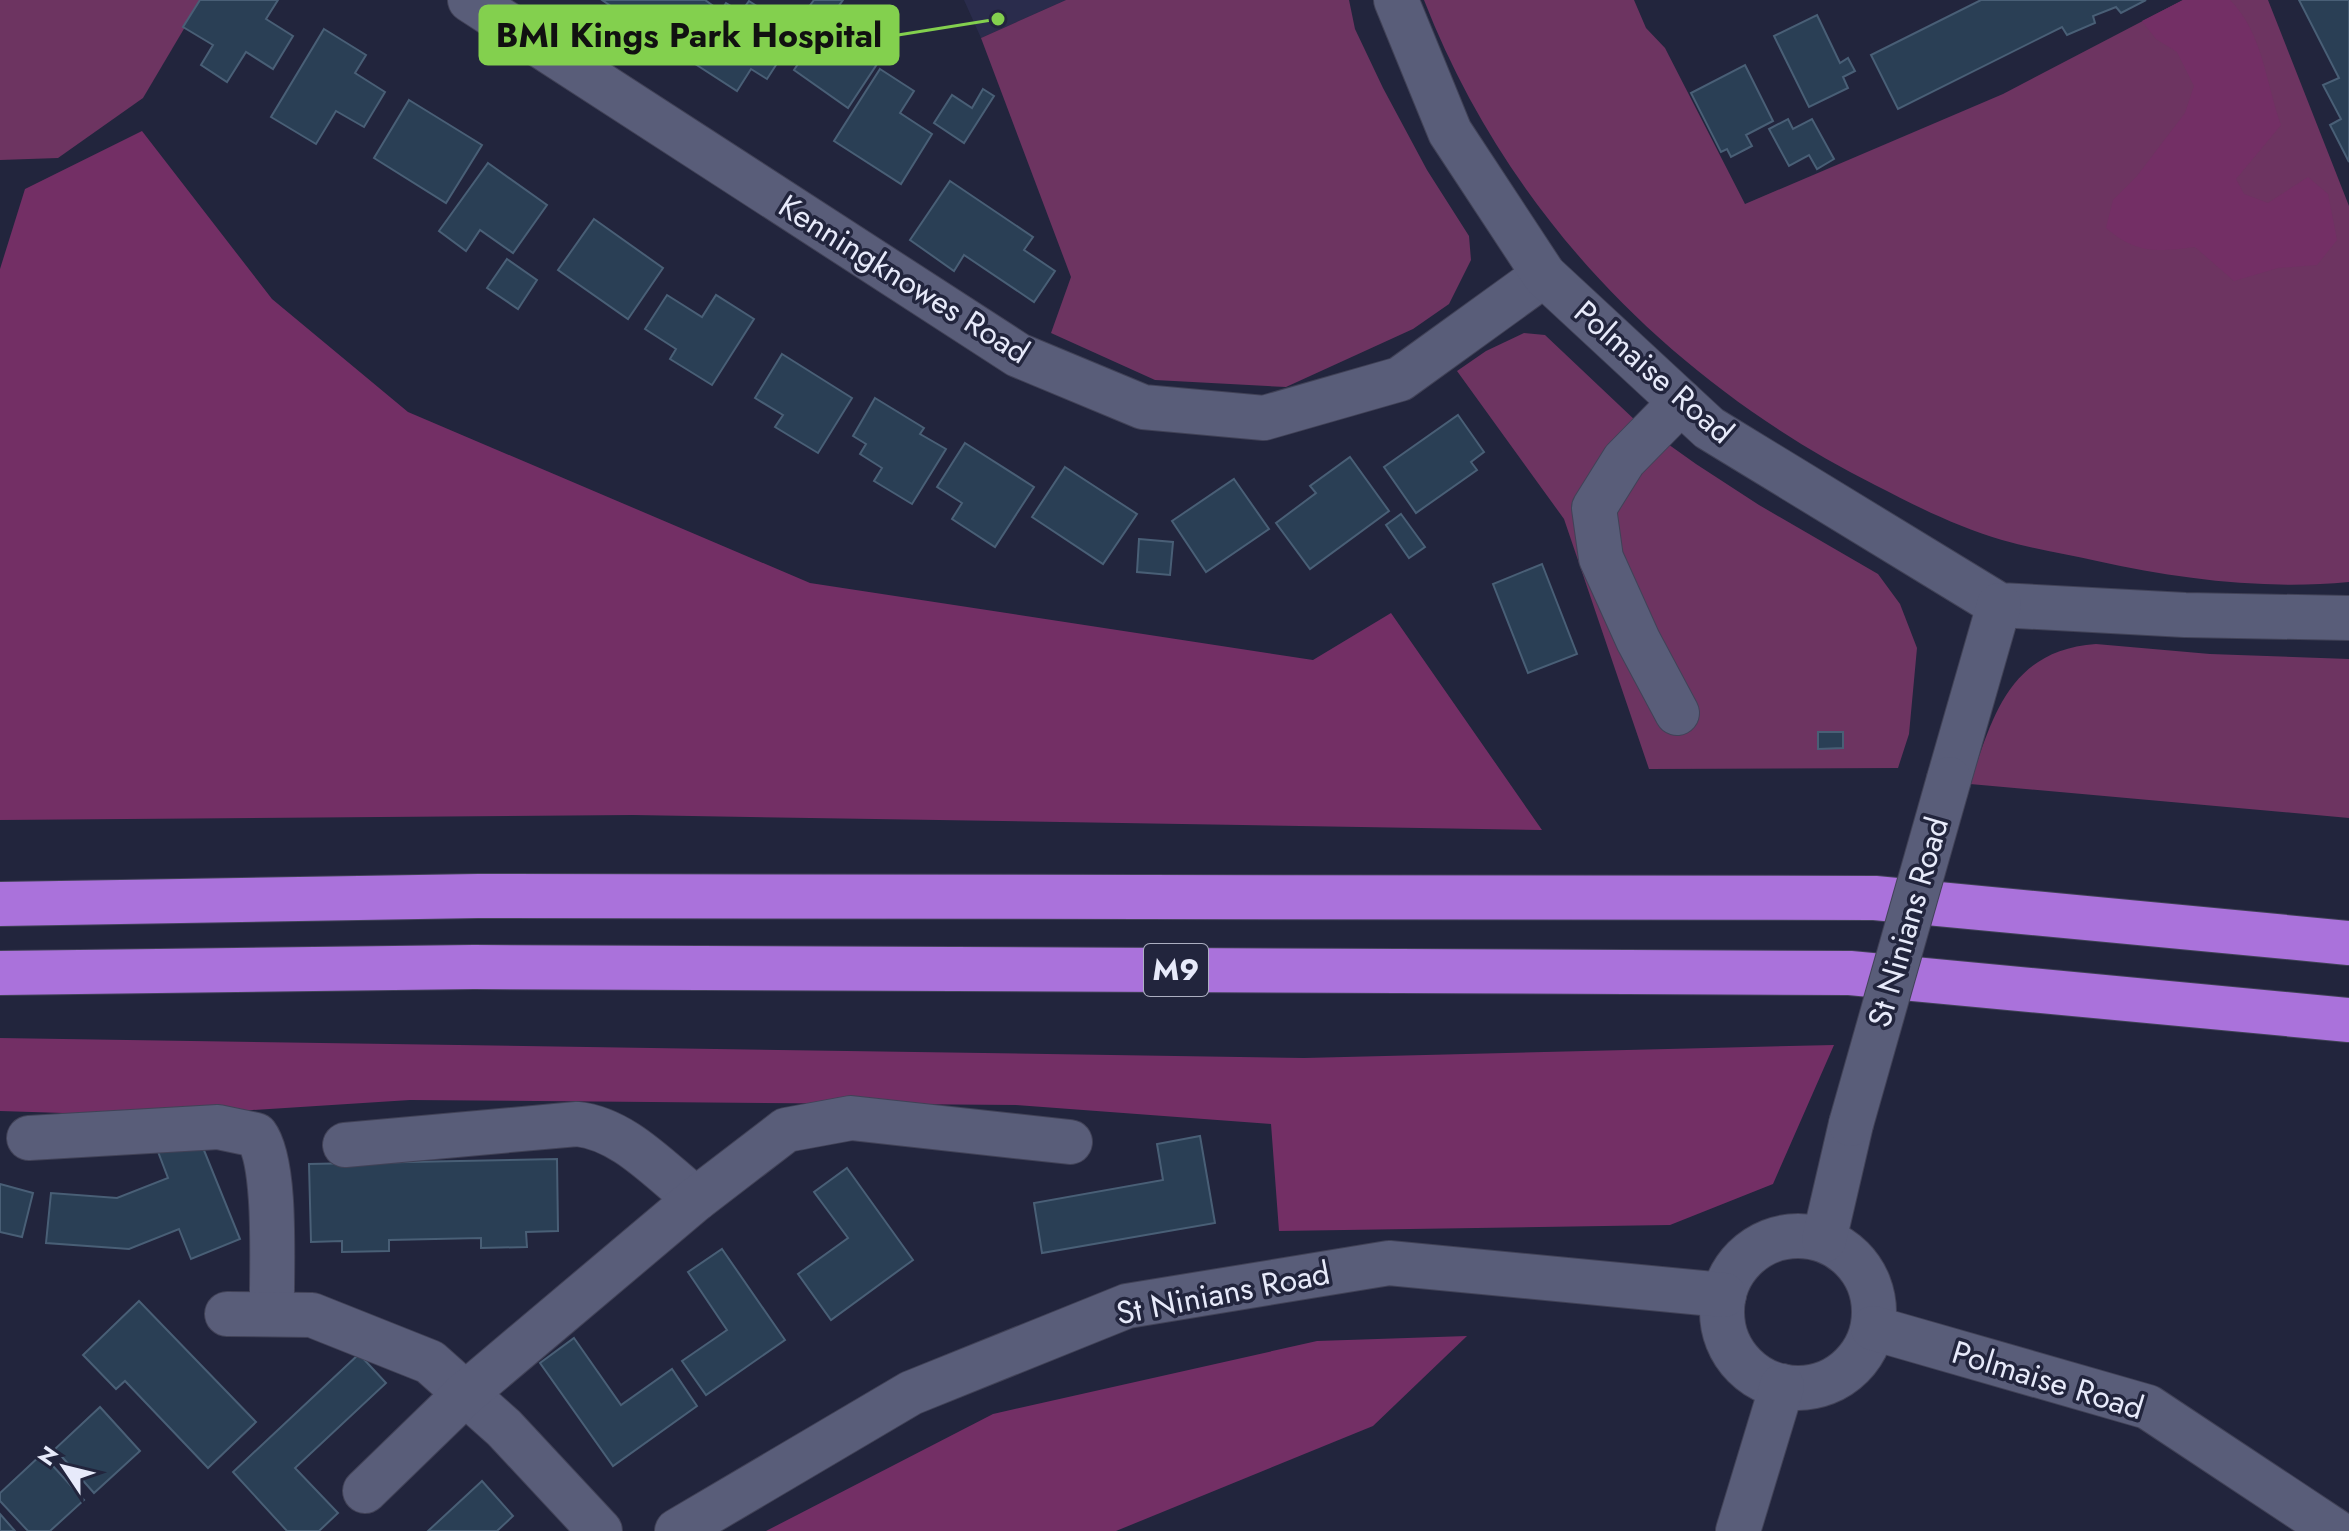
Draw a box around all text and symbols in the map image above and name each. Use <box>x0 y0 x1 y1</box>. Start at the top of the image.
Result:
callout: BMI Kings Park Hospital <box>480 6 898 64</box>
text: BMI Kings Park Hospital <box>496 11 882 60</box>
street label: Kenningknowes Road <box>770 183 1038 375</box>
street label: Polmaise Road <box>1564 290 1744 454</box>
street label: St Ninians Road <box>1856 811 1960 1033</box>
road number: M9 <box>1144 944 1208 996</box>
street label: St Ninians Road <box>1112 1250 1334 1336</box>
street label: Polmaise Road <box>1947 1329 2149 1431</box>
north arrow <box>24 1427 104 1507</box>
text: N <box>30 1439 66 1472</box>

